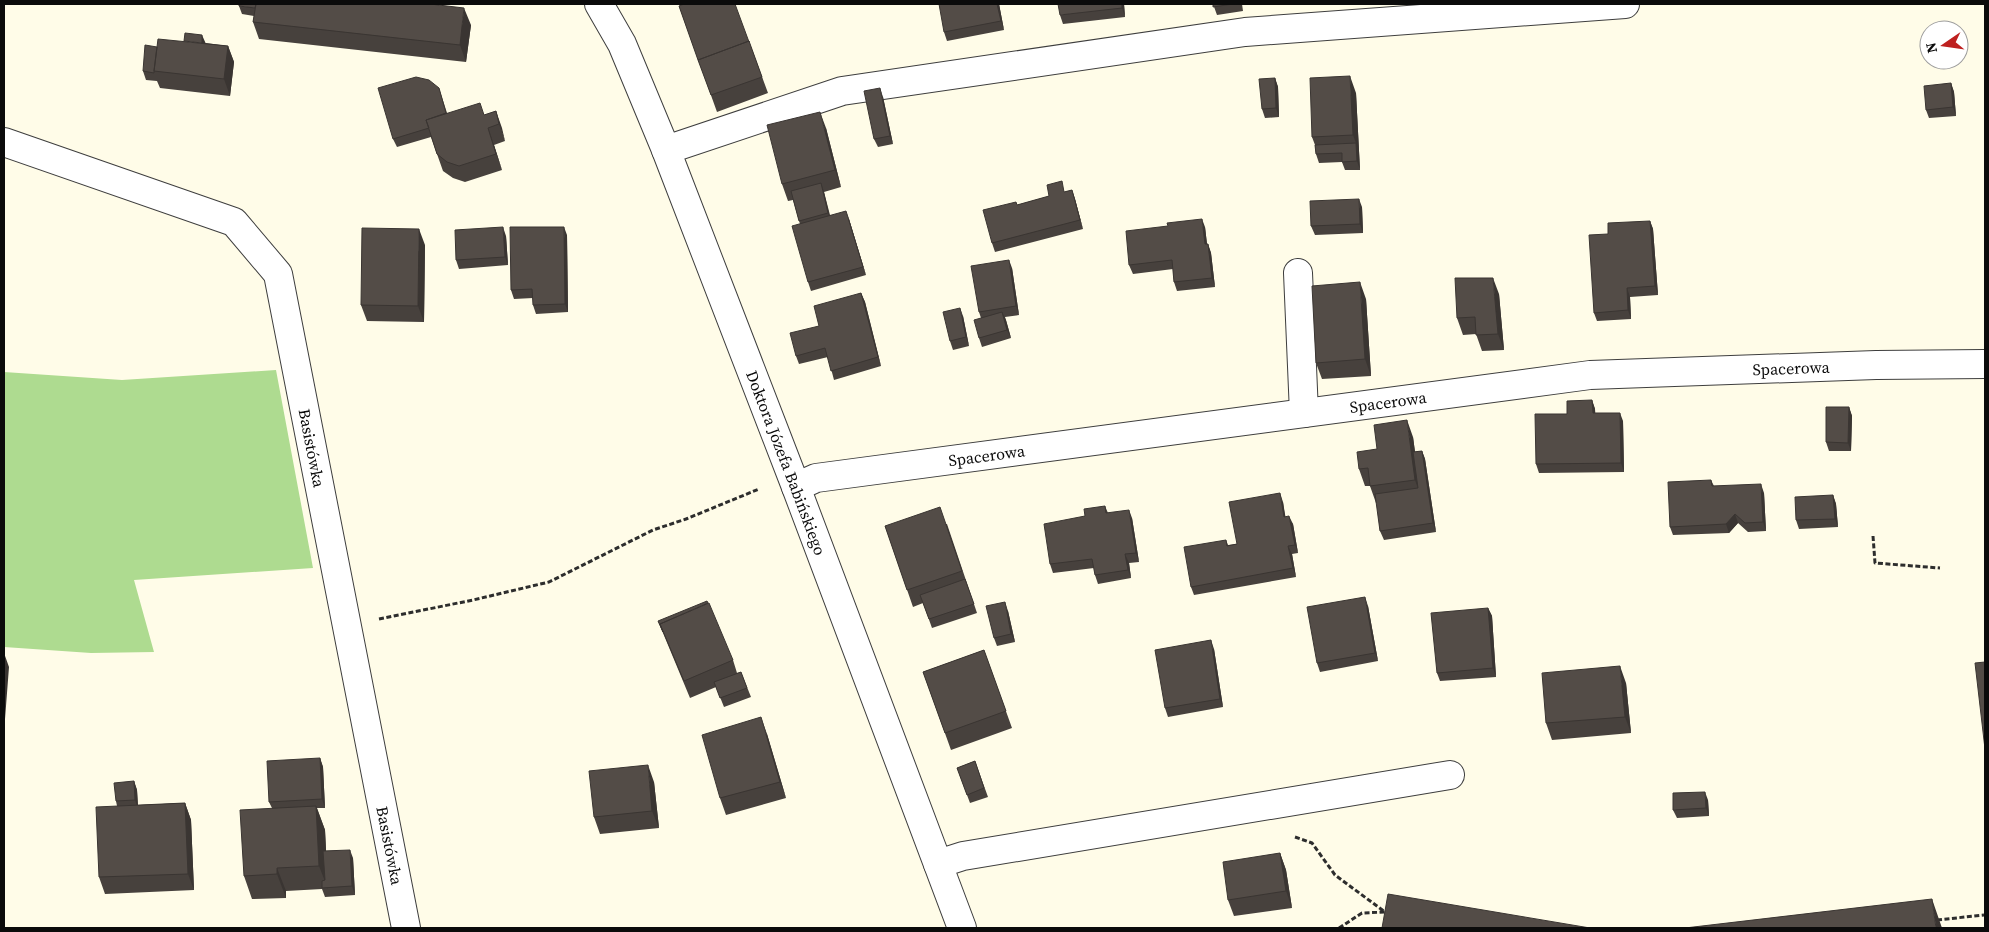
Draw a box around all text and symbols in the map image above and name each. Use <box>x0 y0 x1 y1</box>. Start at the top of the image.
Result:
north arrow <box>1919 20 1969 70</box>
text: N <box>1920 41 1942 55</box>
street label: Spacerowa <box>1752 356 1831 380</box>
street label: Doktora Józefa Babińskiego <box>741 367 832 558</box>
street label: Spacerowa <box>1348 386 1428 418</box>
street label: Basistówka <box>294 407 331 490</box>
street label: Spacerowa <box>947 439 1027 471</box>
street label: Basistówka <box>371 804 408 888</box>

